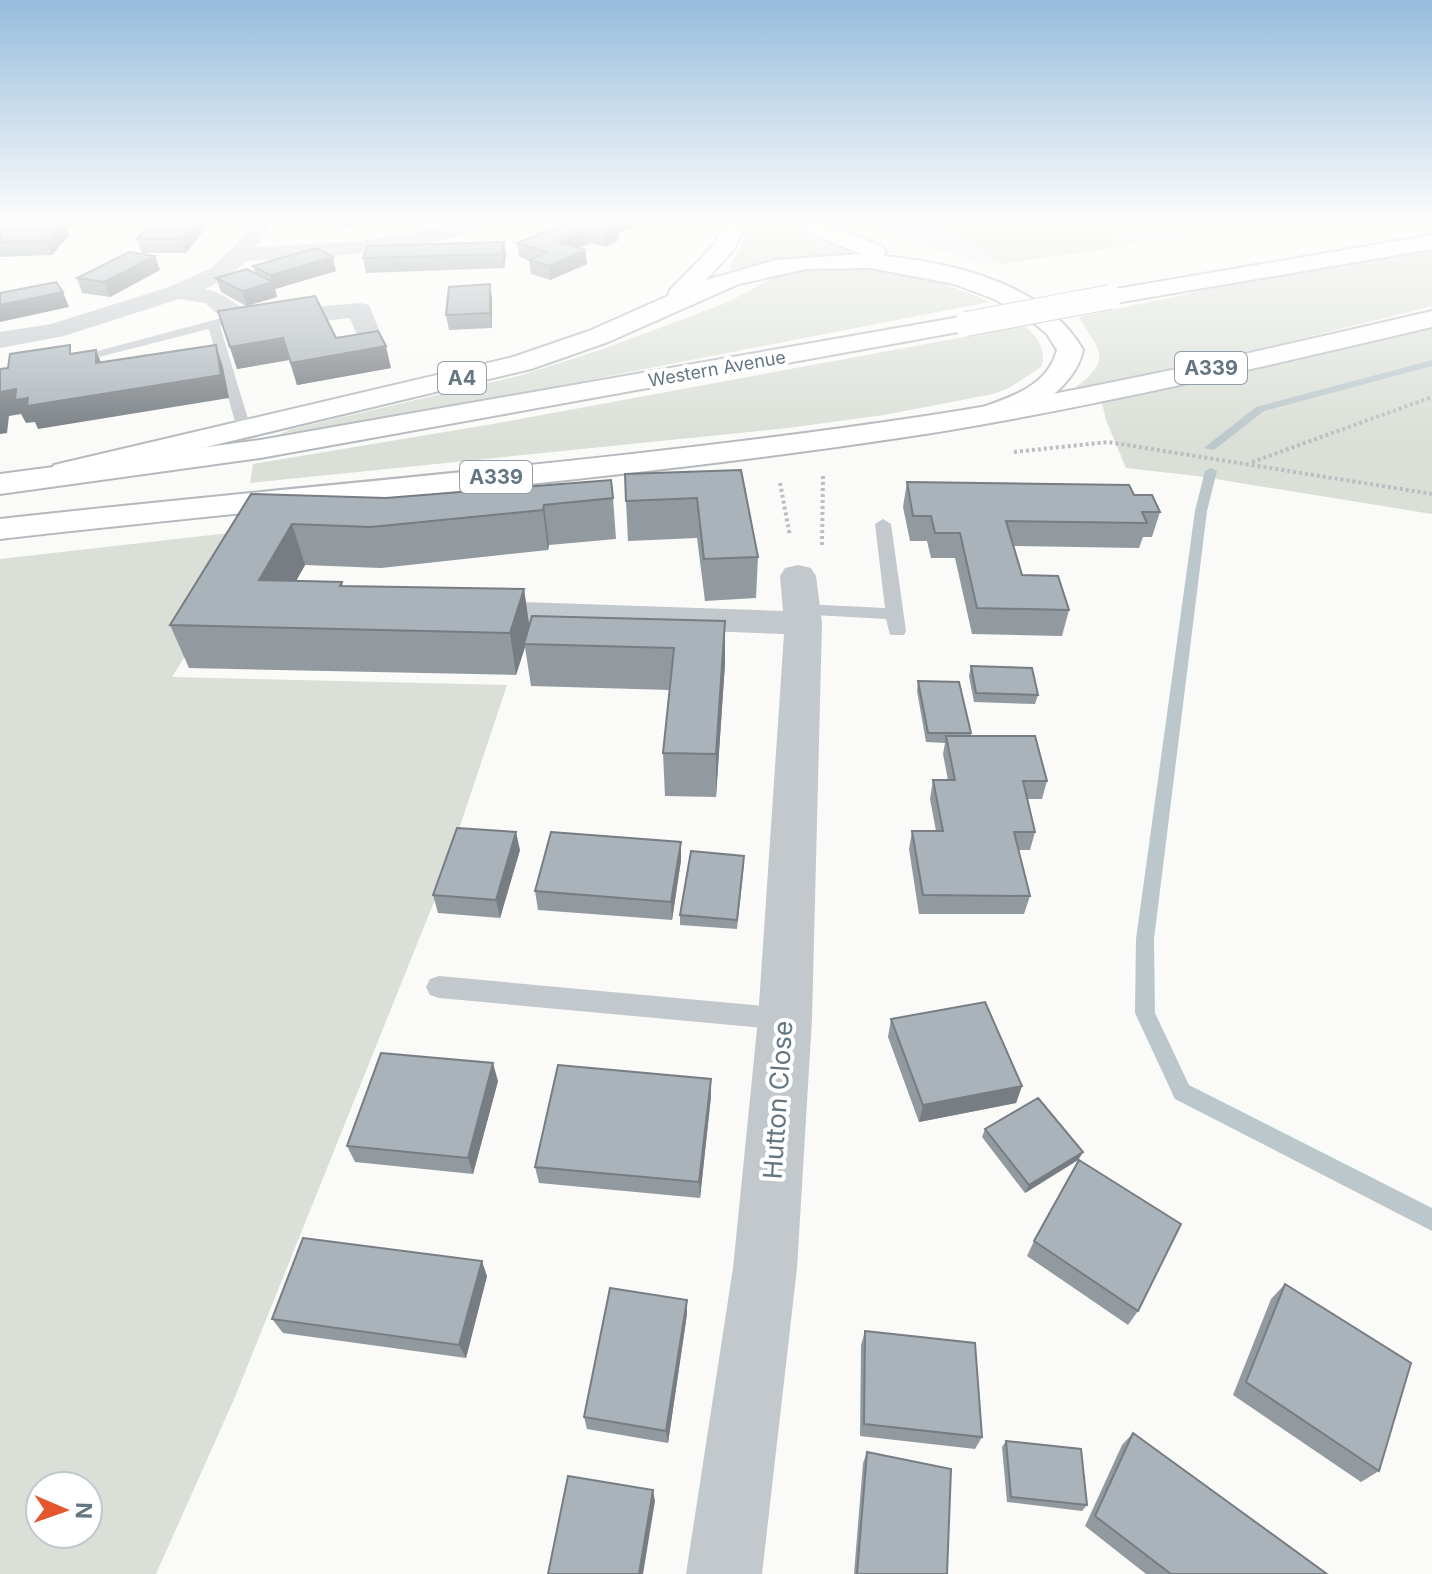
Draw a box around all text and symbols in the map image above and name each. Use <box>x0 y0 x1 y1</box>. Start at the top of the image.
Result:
street label: Western Avenue <box>647 346 787 391</box>
road number: A339 <box>1175 352 1247 384</box>
road number: A4 <box>438 362 486 394</box>
road number: A339 <box>460 461 532 493</box>
street label: Hutton Close <box>756 1020 799 1180</box>
north arrow <box>24 1470 104 1550</box>
text: N <box>71 1502 97 1520</box>

